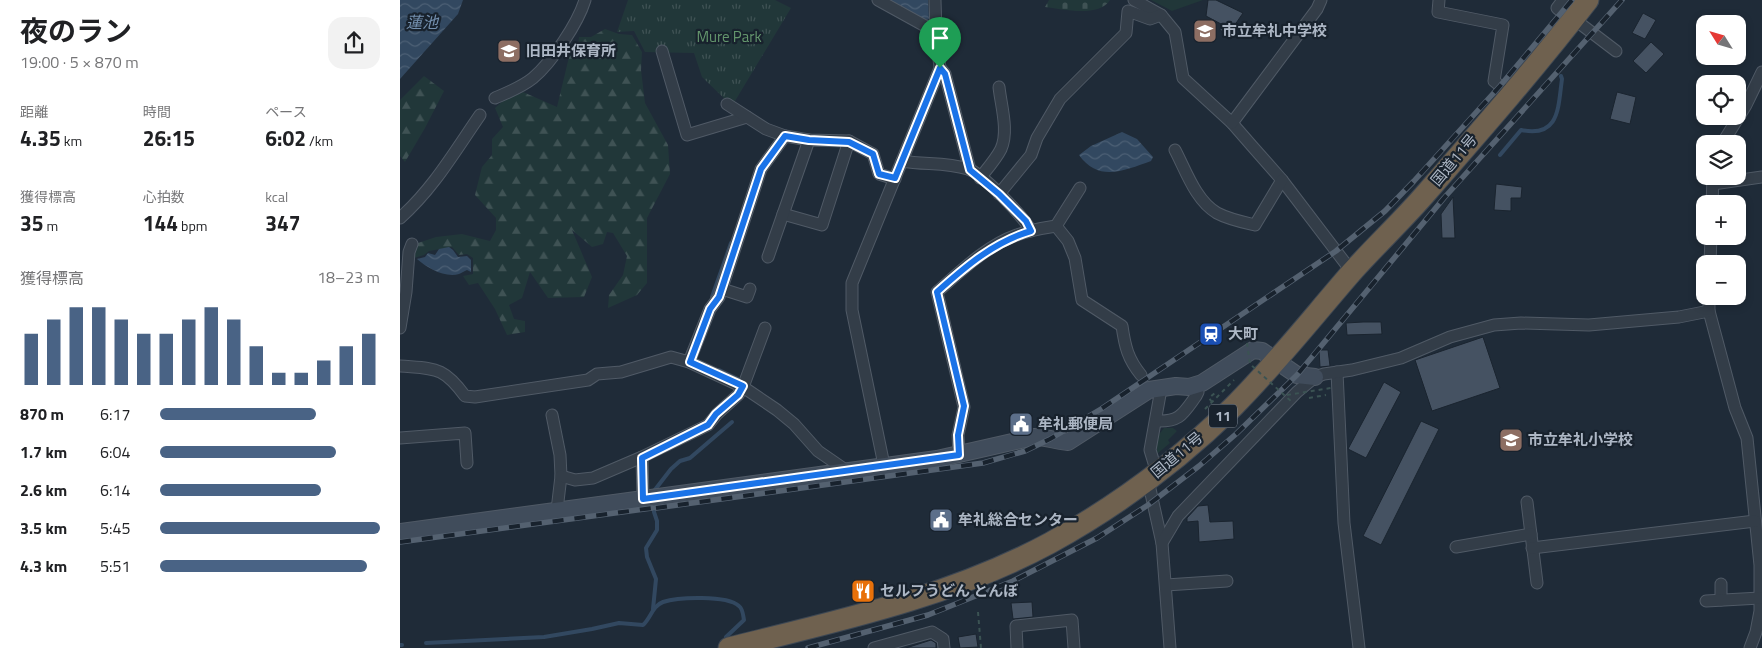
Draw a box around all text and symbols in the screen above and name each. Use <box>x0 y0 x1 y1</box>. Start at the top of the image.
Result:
text: 夜のラン <box>20 9 132 52</box>
water label: 蓮池 <box>406 10 440 34</box>
north arrow <box>1696 15 1746 65</box>
map controls <box>1696 15 1746 305</box>
button: share <box>328 17 380 69</box>
pin <box>919 17 961 68</box>
school or university icon: 市立牟礼中学校 <box>1192 18 1218 44</box>
place label: 市立牟礼中学校 <box>1222 19 1327 42</box>
icon: arrive <box>926 24 954 52</box>
park label: Mure Park <box>696 25 762 48</box>
school or university icon: 旧田井保育所 <box>496 38 522 64</box>
place label: 旧田井保育所 <box>526 39 616 62</box>
text: 19:00 · 5 × 870 m <box>20 50 139 74</box>
button: locate <box>1696 75 1746 125</box>
text: 距離 <box>20 101 48 122</box>
text: 時間 <box>143 101 171 122</box>
text: ペース <box>265 101 307 122</box>
text: 4.35 <box>20 122 61 154</box>
text: 26:15 <box>143 122 195 154</box>
text: 6:02 <box>265 122 306 154</box>
street label: 国道11号 <box>1425 129 1482 191</box>
text: km <box>61 130 82 151</box>
text: /km <box>306 130 333 151</box>
button: layers <box>1696 135 1746 185</box>
text: 獲得標高 <box>20 186 76 207</box>
text: 心拍数 <box>143 186 185 207</box>
text: kcal <box>265 186 288 207</box>
button: + <box>1696 195 1746 245</box>
text: 35 <box>20 207 44 239</box>
text: 144 <box>143 207 178 239</box>
text: 347 <box>265 207 301 239</box>
text: m <box>44 215 58 236</box>
text: bpm <box>178 215 207 236</box>
button: − <box>1696 255 1746 305</box>
text: 18–23 m <box>317 265 380 289</box>
text: 獲得標高 <box>20 266 84 290</box>
station icon: 大町 <box>1198 321 1224 347</box>
place label: 大町 <box>1228 322 1258 345</box>
text: 870 m <box>20 402 64 426</box>
text: 6:17 <box>100 402 130 426</box>
road number: 11 <box>1209 404 1237 428</box>
public building icon: 牟礼郵便局 <box>1008 411 1034 437</box>
place label: 牟礼郵便局 <box>1038 412 1113 435</box>
street label: 国道11号 <box>1146 426 1208 483</box>
school or university icon: 市立牟礼小学校 <box>1498 427 1524 453</box>
place label: 市立牟礼小学校 <box>1528 428 1633 451</box>
text: 1.7 km <box>20 440 67 464</box>
text: 6:04 <box>100 440 130 464</box>
text: 2.6 km <box>20 478 67 502</box>
text: 6:14 <box>100 478 130 502</box>
public building icon: 牟礼総合センター <box>928 507 954 533</box>
place label: 牟礼総合センター <box>958 508 1078 531</box>
text: 3.5 km <box>20 516 67 540</box>
text: 5:45 <box>100 516 130 540</box>
text: 4.3 km <box>20 554 67 578</box>
text: 5:51 <box>100 554 130 578</box>
restaurant icon: セルフうどん とんぼ <box>850 578 876 604</box>
place label: セルフうどん とんぼ <box>880 579 1018 602</box>

